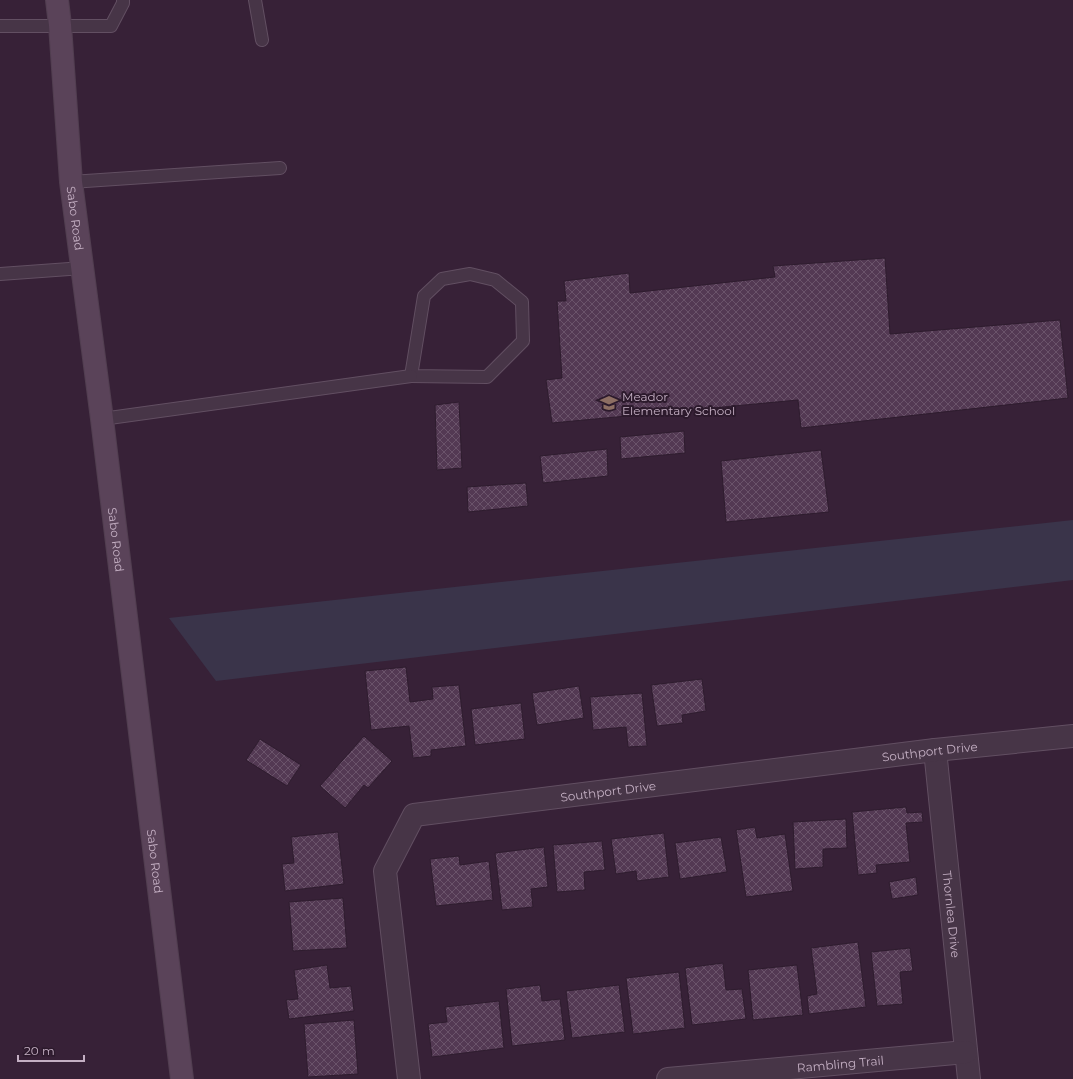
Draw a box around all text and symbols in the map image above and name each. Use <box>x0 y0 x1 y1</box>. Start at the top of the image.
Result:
street label: Sabo Road <box>64 185 87 251</box>
place label: Meador Elementary School <box>622 389 735 418</box>
school or university icon: Meador Elementary School <box>599 393 619 413</box>
street label: Sabo Road <box>105 507 128 573</box>
street label: Southport Drive <box>881 738 978 764</box>
street label: Southport Drive <box>559 777 657 804</box>
street label: Sabo Road <box>144 828 167 894</box>
street label: Thornlea Drive <box>940 870 964 958</box>
scale bar <box>18 1037 84 1063</box>
text: 20 m <box>24 1043 55 1058</box>
street label: Rambling Trail <box>796 1052 884 1075</box>

